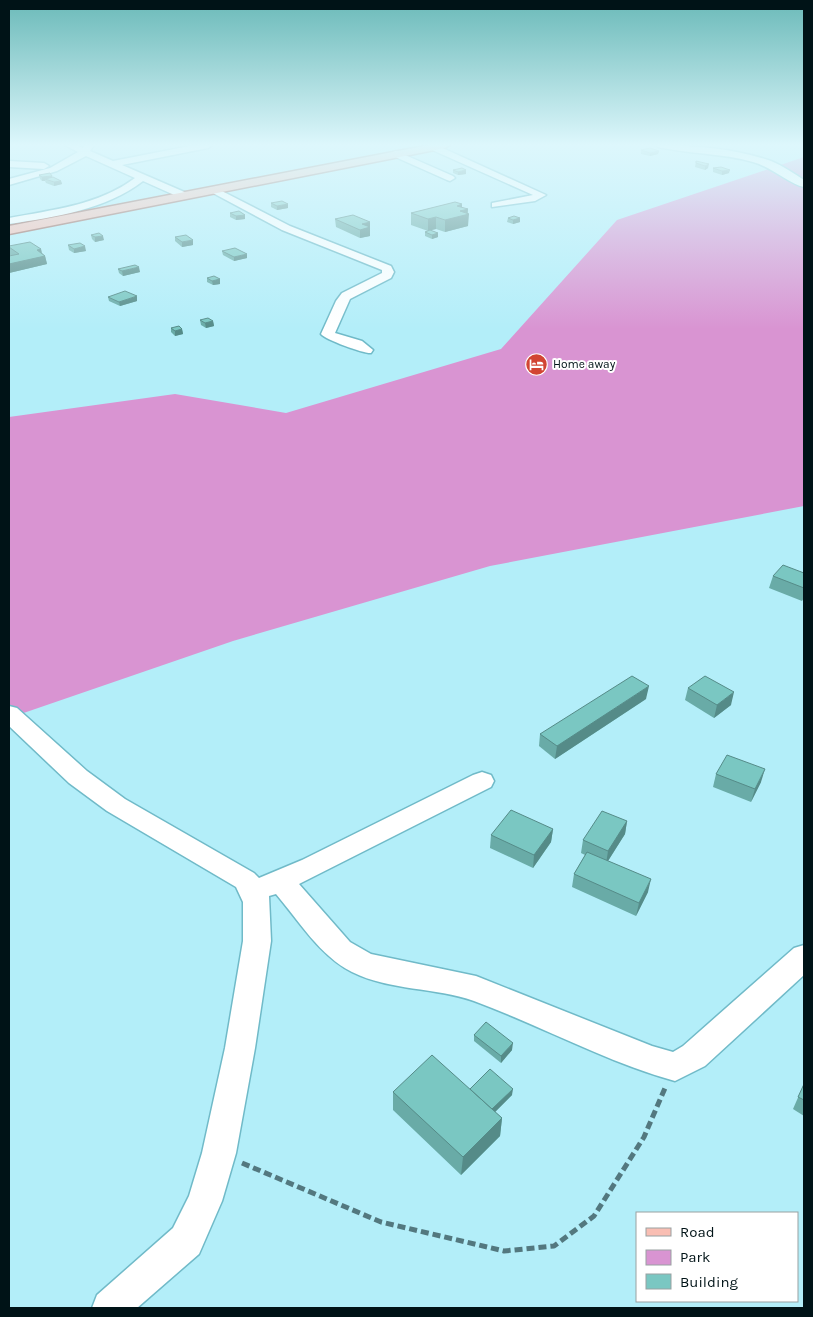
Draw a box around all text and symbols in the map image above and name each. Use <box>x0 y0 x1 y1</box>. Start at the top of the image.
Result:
hotel icon: Home away <box>525 352 549 376</box>
place label: Home away <box>553 357 616 371</box>
legend <box>636 1212 798 1302</box>
text: Road <box>680 1223 715 1241</box>
text: Park <box>680 1248 710 1266</box>
text: Building <box>680 1273 738 1291</box>

